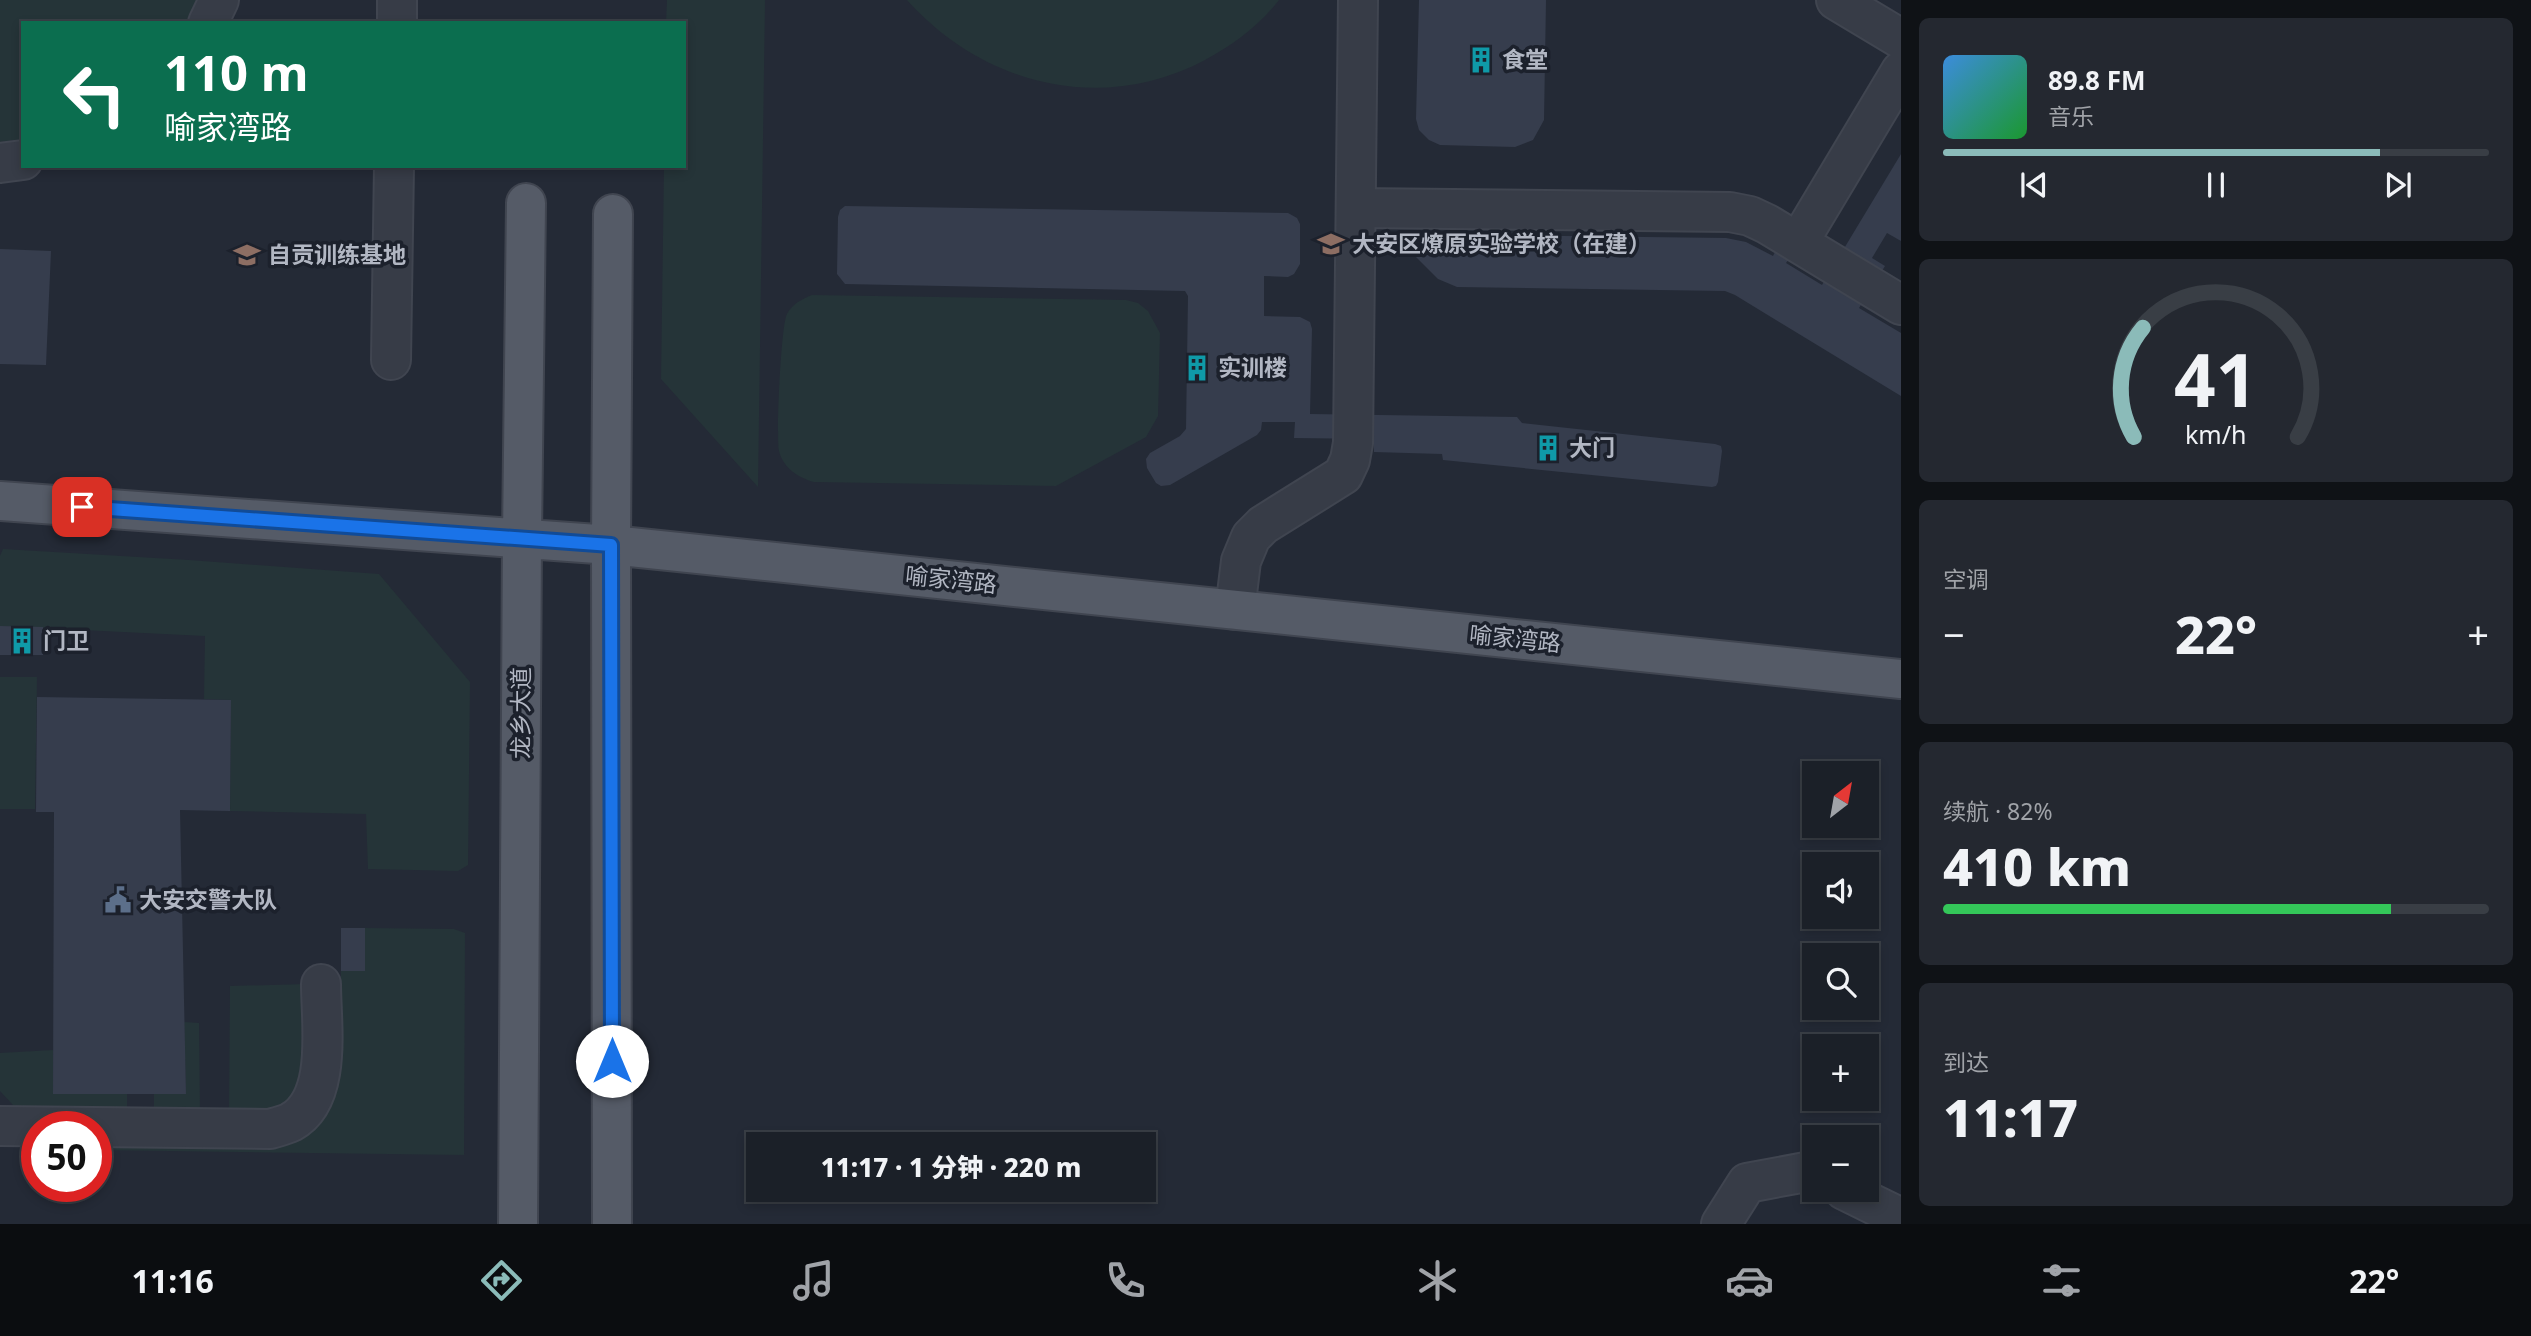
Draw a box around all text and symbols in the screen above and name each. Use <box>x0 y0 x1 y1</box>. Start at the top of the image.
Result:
text: 110 m <box>164 39 309 105</box>
place label: 食堂 <box>1502 43 1548 75</box>
building icon: 食堂 <box>1466 45 1496 75</box>
icon: left <box>49 49 140 140</box>
text: 89.8 FM <box>2048 62 2145 98</box>
text: 音乐 <box>2048 100 2094 132</box>
text: 喻家湾路 <box>164 105 292 148</box>
icon: previous <box>2015 166 2053 204</box>
icon: pause <box>2197 166 2235 204</box>
icon: next <box>2379 166 2417 204</box>
place label: 大安区燎原实验学校（在建） <box>1352 227 1651 259</box>
school or university icon: 大安区燎原实验学校（在建） <box>1316 229 1346 259</box>
place label: 自贡训练基地 <box>268 238 406 270</box>
school or university icon: 自贡训练基地 <box>232 240 262 270</box>
text: 41 <box>2174 329 2258 428</box>
place label: 实训楼 <box>1218 351 1287 383</box>
building icon: 实训楼 <box>1182 353 1212 383</box>
text: km/h <box>2185 417 2247 451</box>
place label: 大门 <box>1569 431 1615 463</box>
building icon: 大门 <box>1533 433 1563 463</box>
pin <box>52 477 112 537</box>
icon: arrive <box>63 488 101 526</box>
street label: 喻家湾路 <box>904 558 999 600</box>
text: 空调 <box>1943 563 1989 595</box>
text: 22° <box>2175 598 2257 669</box>
text: − <box>1943 608 1965 660</box>
text: + <box>2467 608 2489 660</box>
street label: 喻家湾路 <box>1468 617 1563 659</box>
place label: 门卫 <box>43 624 89 656</box>
building icon: 门卫 <box>7 626 37 656</box>
street label: 龙乡大道 <box>504 667 536 759</box>
north arrow <box>1802 761 1880 838</box>
map controls <box>1802 761 1879 1202</box>
text: 续航 · 82% <box>1943 795 2053 827</box>
text: 410 km <box>1943 830 2131 901</box>
button: sound <box>1802 852 1879 929</box>
place label: 大安交警大队 <box>139 883 277 915</box>
public building icon: 大安交警大队 <box>103 885 133 915</box>
button: search <box>1802 943 1879 1020</box>
position arrow <box>575 1024 649 1098</box>
button: + <box>1802 1034 1879 1111</box>
text: 到达 <box>1943 1046 1989 1078</box>
text: 11:17 <box>1943 1081 2078 1152</box>
speed limit sign: 50 <box>21 1111 112 1202</box>
button: − <box>1802 1125 1879 1202</box>
text: 11:17 · 1 分钟 · 220 m <box>821 1149 1081 1185</box>
icon: directions <box>477 1256 526 1305</box>
icon: music <box>789 1256 838 1305</box>
icon: phone <box>1101 1256 1150 1305</box>
icon: climate <box>1413 1256 1462 1305</box>
icon: car <box>1725 1256 1774 1305</box>
icon: filters <box>2037 1256 2086 1305</box>
text: 11:16 <box>132 1259 214 1302</box>
text: 22° <box>2349 1259 2399 1302</box>

